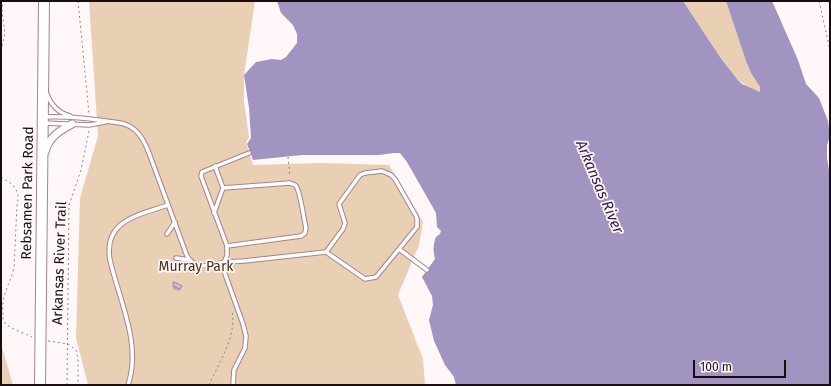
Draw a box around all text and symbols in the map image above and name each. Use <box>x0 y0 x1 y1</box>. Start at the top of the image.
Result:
street label: Rebsamen Park Road <box>18 126 38 260</box>
water label: Arkansas River <box>571 138 627 236</box>
street label: Arkansas River Trail <box>49 201 71 325</box>
park label: Murray Park <box>159 259 233 275</box>
scale bar <box>695 352 788 378</box>
text: 100 m <box>700 360 732 374</box>

